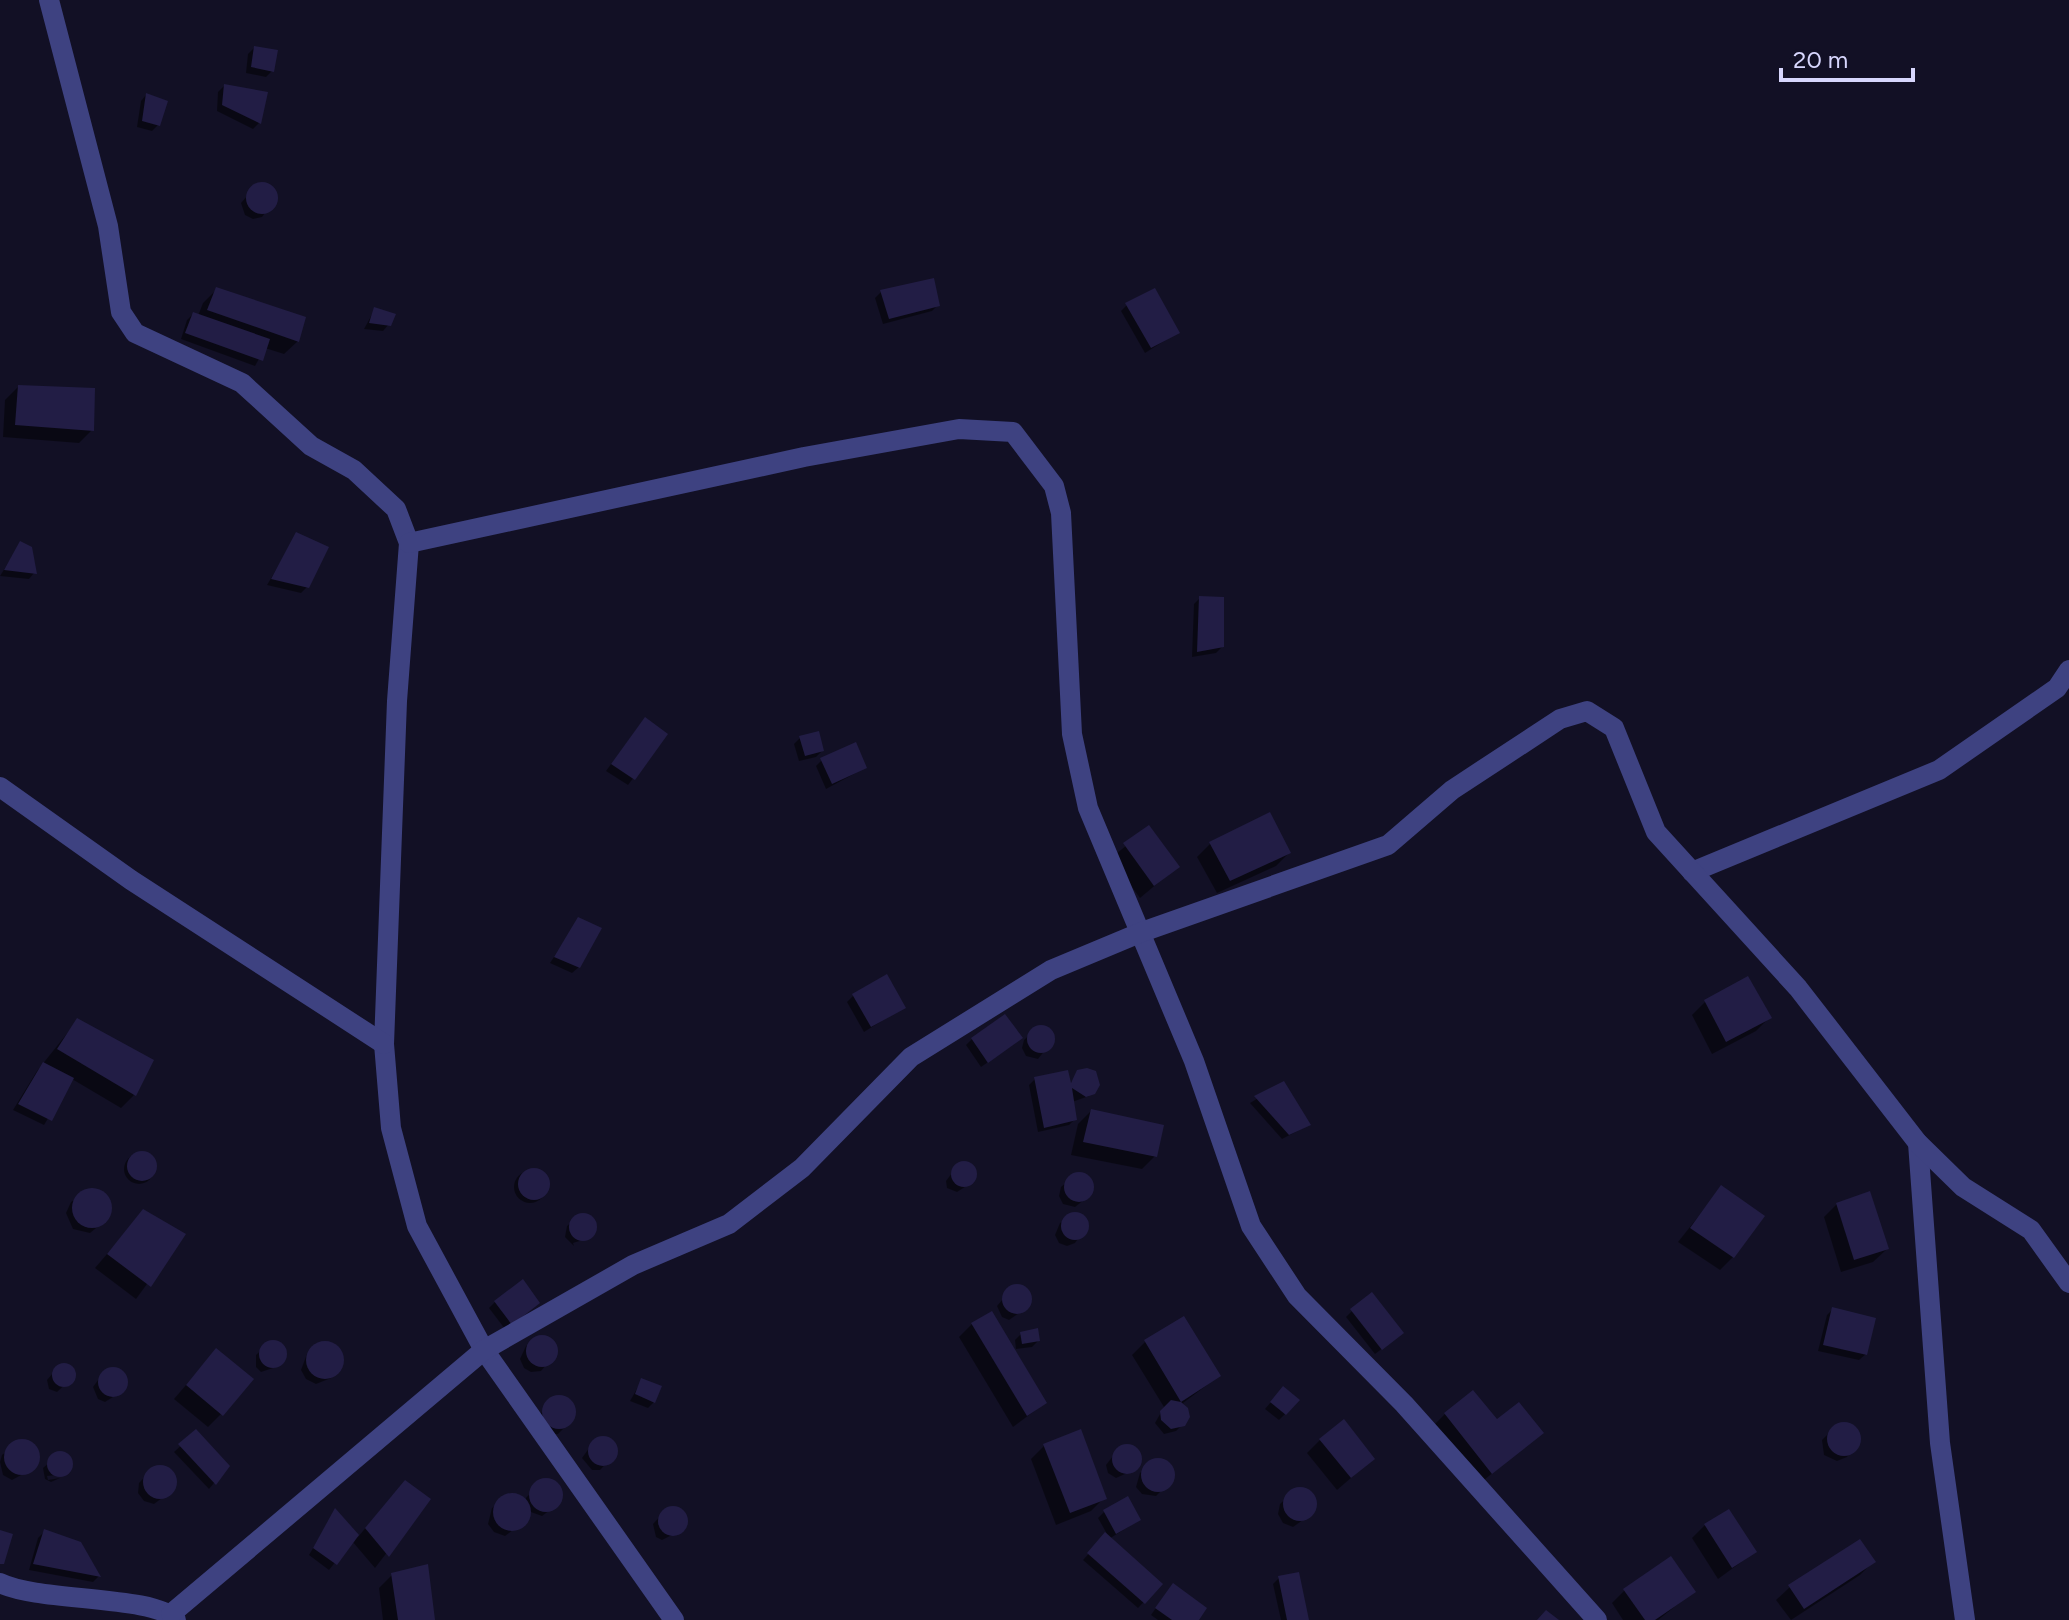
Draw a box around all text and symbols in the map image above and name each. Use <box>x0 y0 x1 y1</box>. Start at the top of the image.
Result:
scale bar <box>1781 32 1913 82</box>
text: 20 m <box>1793 45 1848 74</box>

